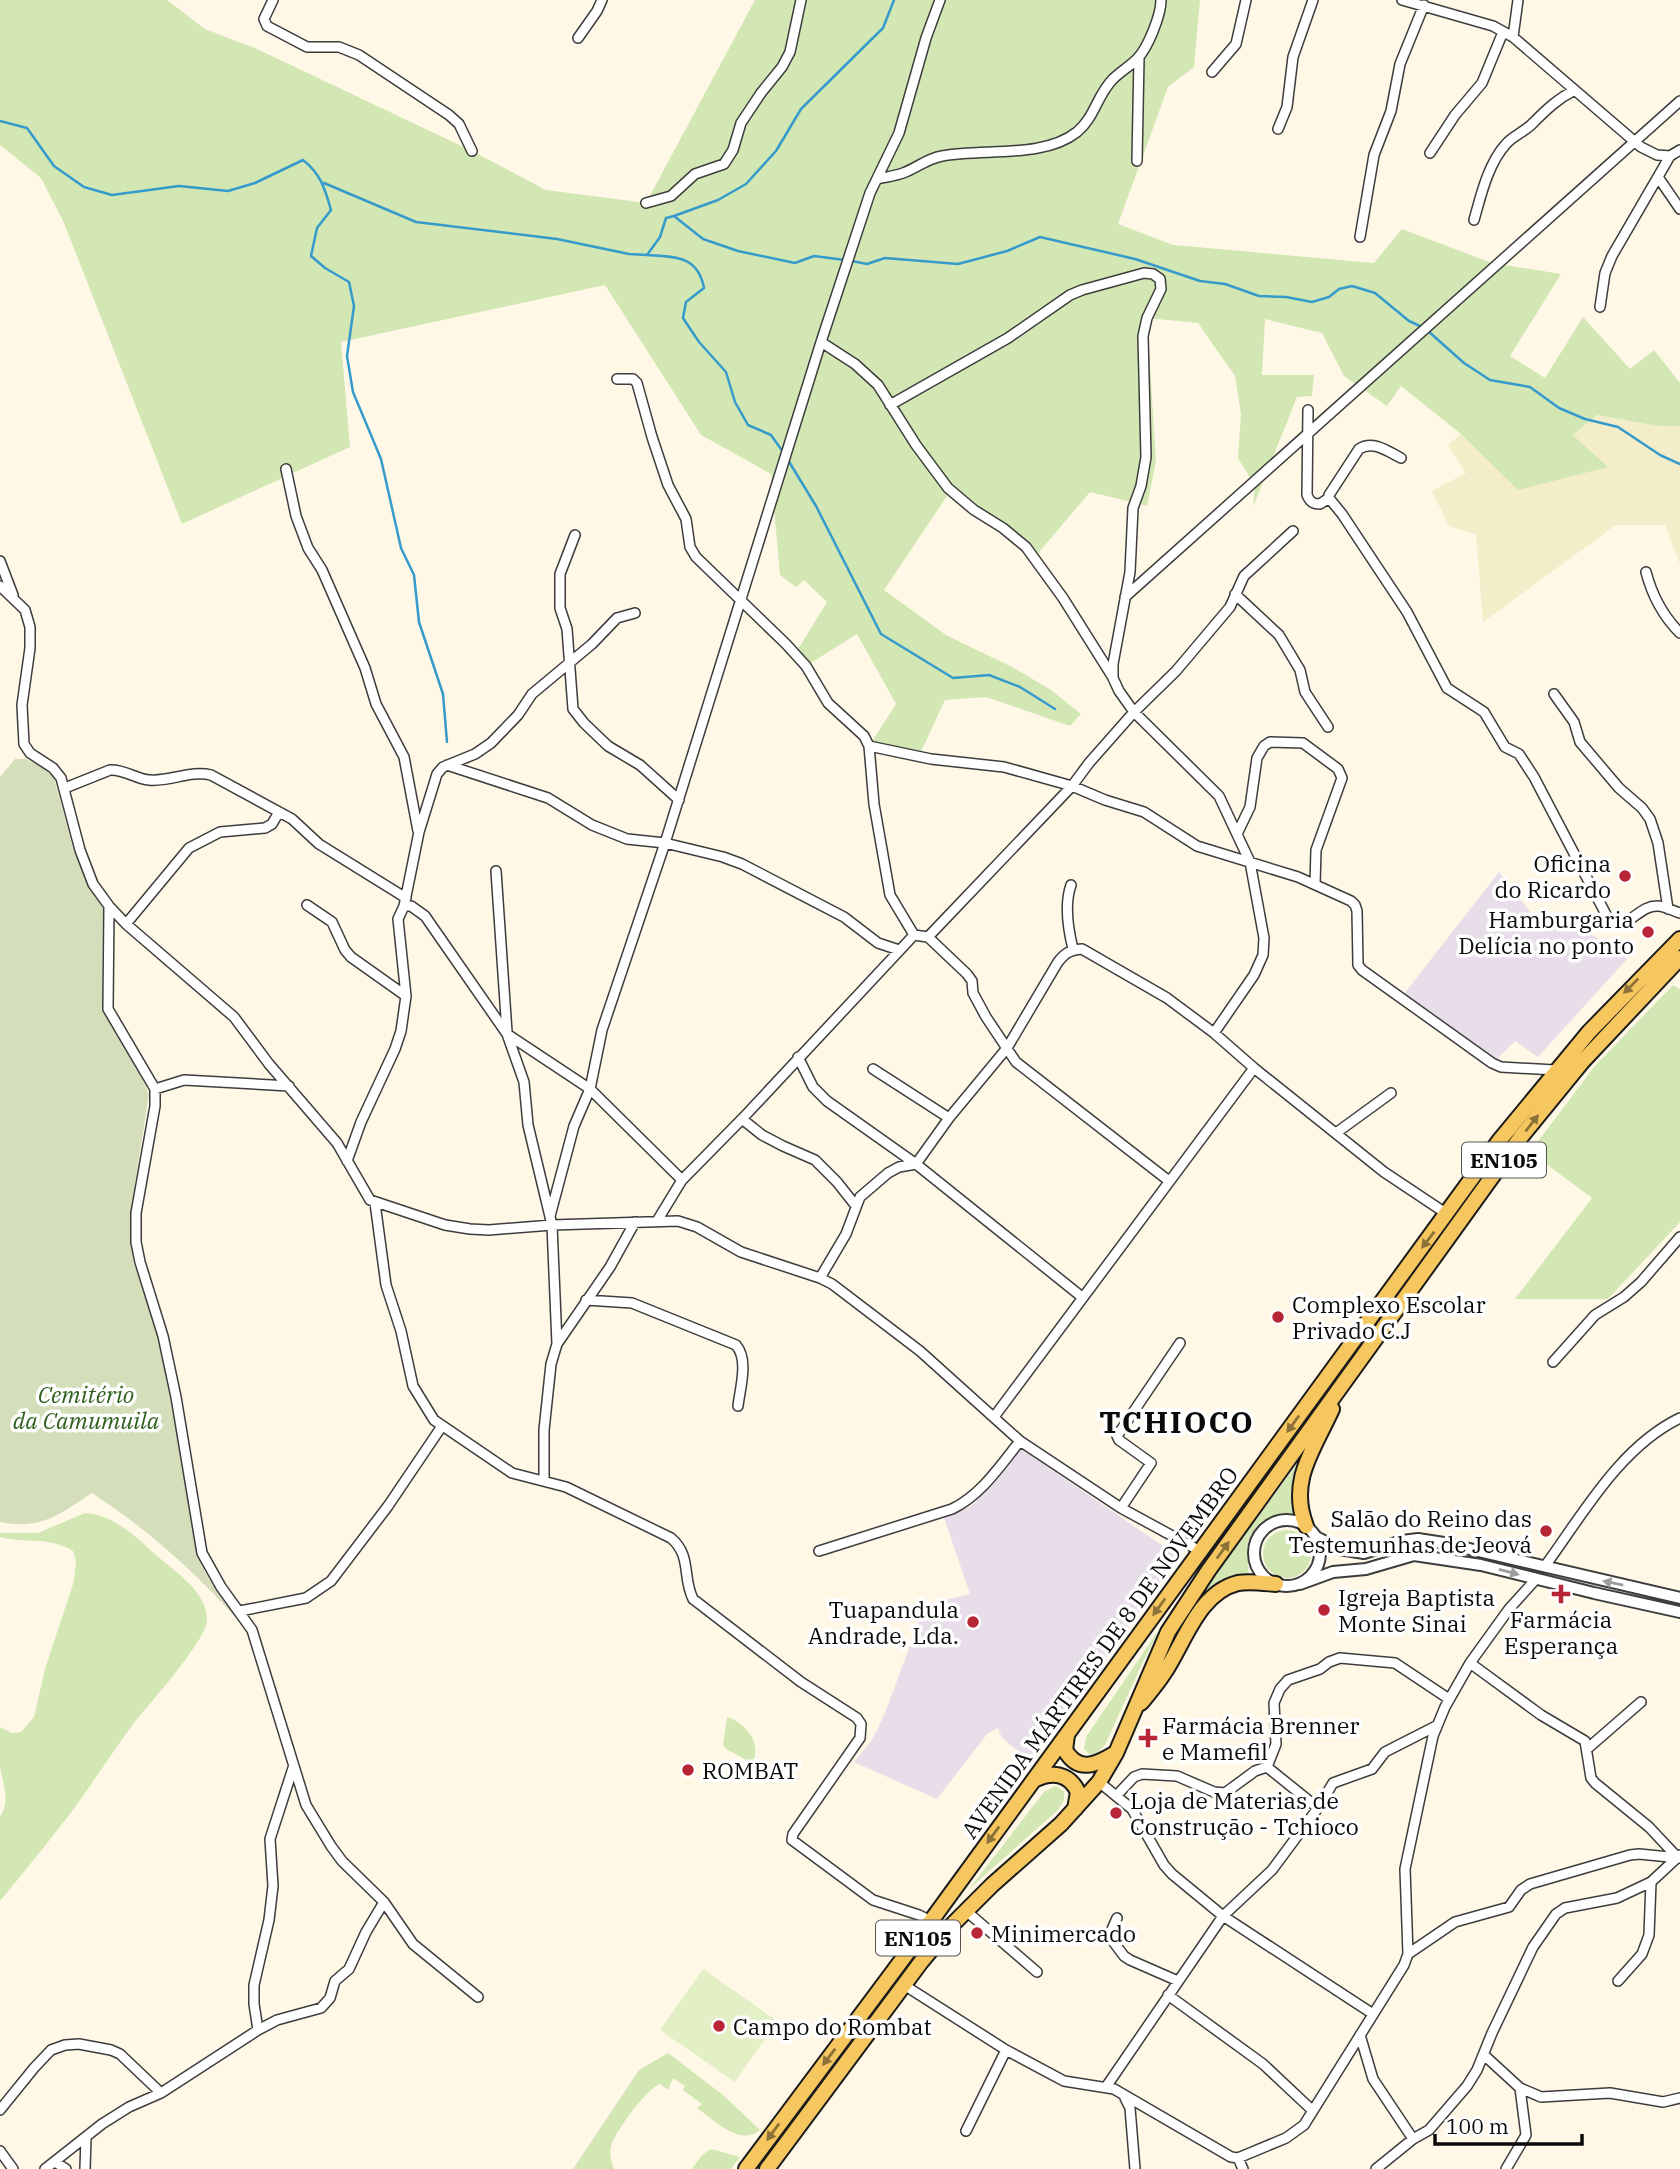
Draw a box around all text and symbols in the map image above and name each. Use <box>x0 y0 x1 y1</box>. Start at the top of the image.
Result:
place label: Oficina do Ricardo <box>1495 848 1611 904</box>
marker: Oficina do Ricardo <box>1617 868 1633 884</box>
place label: Hamburgaria Delícia no ponto <box>1458 904 1634 960</box>
marker: Hamburgaria Delícia no ponto <box>1640 924 1656 940</box>
one-way arrow <box>1623 978 1640 994</box>
one-way arrow <box>1524 1115 1539 1133</box>
road number: EN105 <box>1462 1142 1546 1178</box>
one-way arrow <box>1421 1231 1435 1249</box>
place label: Complexo Escolar Privado C.J <box>1292 1289 1486 1345</box>
marker: Complexo Escolar Privado C.J <box>1270 1309 1286 1325</box>
park label: Cemitério da Camumuila <box>13 1379 160 1435</box>
district label: TCHIOCO <box>1099 1402 1255 1441</box>
one-way arrow <box>1286 1414 1301 1432</box>
street label: AVENIDA MÁRTIRES DE 8 DE NOVEMBRO <box>954 1460 1244 1844</box>
place label: Salão do Reino das Testemunhas de Jeová <box>1288 1503 1532 1559</box>
marker: Salão do Reino das Testemunhas de Jeová <box>1538 1523 1554 1539</box>
one-way arrow <box>1216 1541 1230 1559</box>
one-way arrow <box>1498 1567 1520 1578</box>
one-way arrow <box>1602 1578 1624 1589</box>
place label: Igreja Baptista Monte Sinai <box>1338 1582 1495 1638</box>
marker: Farmácia Esperança <box>1553 1586 1569 1602</box>
place label: Tuapandula Andrade, Lda. <box>808 1594 959 1650</box>
one-way arrow <box>1152 1598 1166 1616</box>
marker: Igreja Baptista Monte Sinai <box>1316 1602 1332 1618</box>
place label: Farmácia Esperança <box>1504 1604 1618 1660</box>
marker: Tuapandula Andrade, Lda. <box>965 1614 981 1630</box>
place label: Farmácia Brenner e Mamefil <box>1162 1710 1360 1766</box>
marker: Farmácia Brenner e Mamefil <box>1140 1730 1156 1746</box>
place label: ROMBAT <box>702 1755 798 1785</box>
marker: ROMBAT <box>680 1762 696 1778</box>
place label: Loja de Materias de Construção - Tchioco <box>1130 1785 1359 1841</box>
marker: Loja de Materias de Construção - Tchioco <box>1108 1805 1124 1821</box>
one-way arrow <box>987 1826 1001 1844</box>
place label: Minimercado <box>991 1918 1136 1948</box>
road number: EN105 <box>876 1920 960 1955</box>
marker: Minimercado <box>969 1925 985 1941</box>
place label: Campo do Rombat <box>733 2011 932 2041</box>
marker: Campo do Rombat <box>711 2018 727 2034</box>
one-way arrow <box>822 2048 836 2067</box>
scale bar <box>1435 2102 1582 2146</box>
text: 100 m <box>1446 2112 1509 2140</box>
one-way arrow <box>767 2123 781 2141</box>

